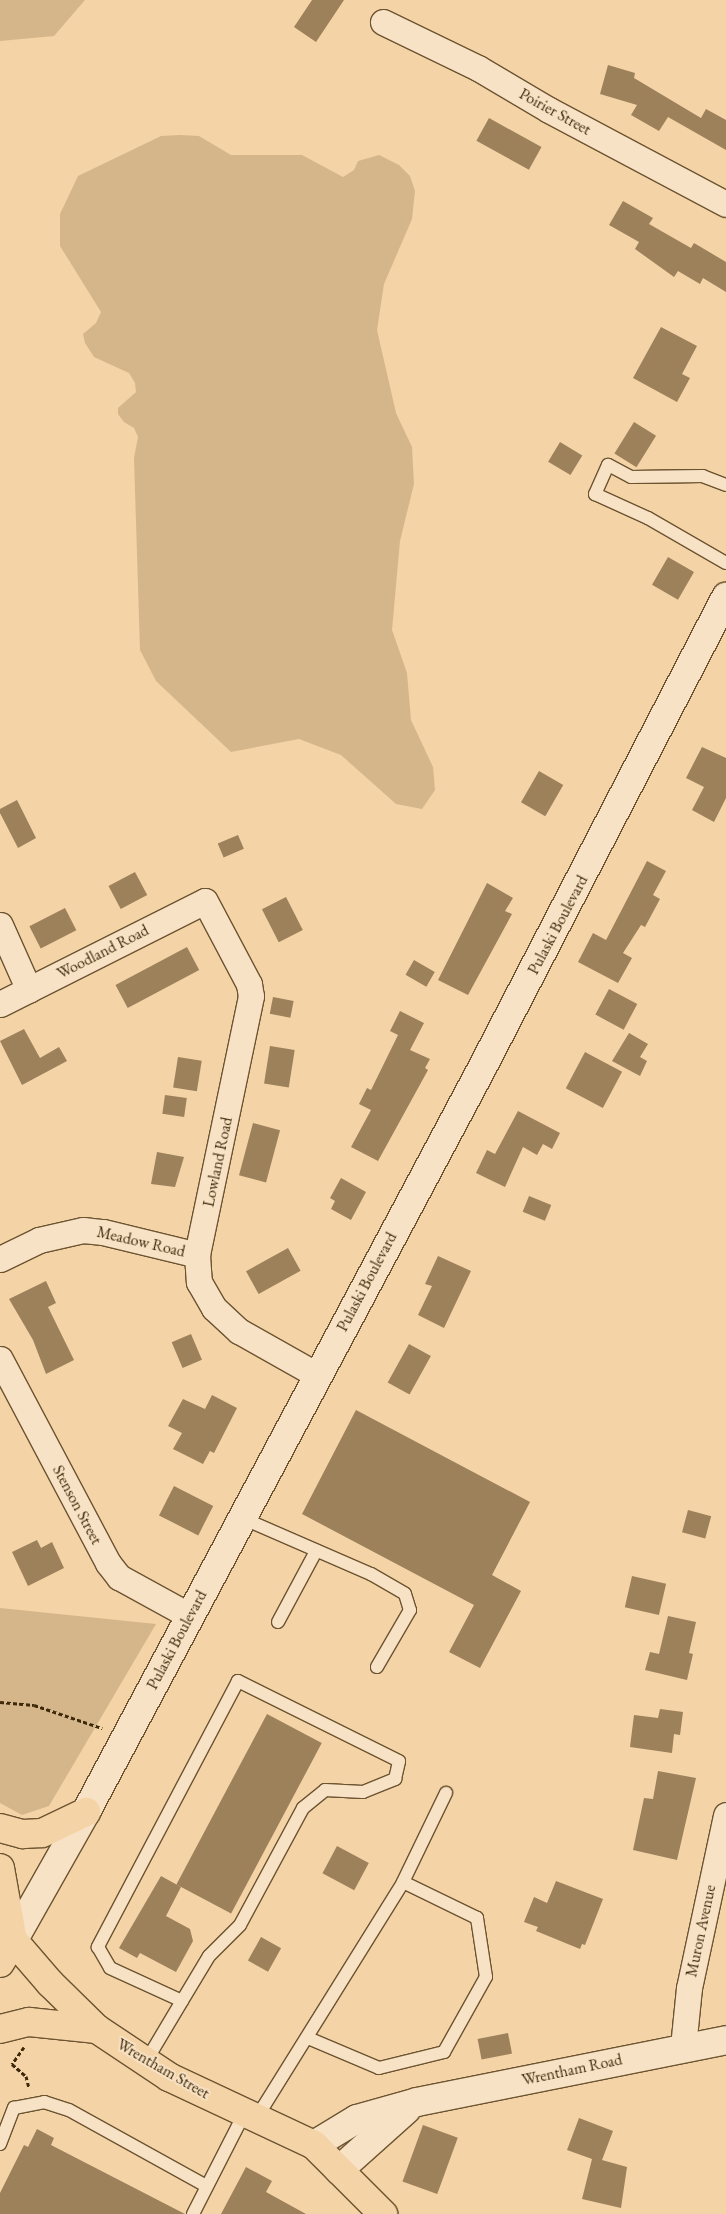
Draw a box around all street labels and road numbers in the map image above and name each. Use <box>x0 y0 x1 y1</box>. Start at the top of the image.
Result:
street label: Poirier Street <box>516 84 594 140</box>
street label: Pulaski Boulevard <box>524 872 592 978</box>
street label: Woodland Road <box>54 921 152 983</box>
street label: Lowland Road <box>199 1115 237 1209</box>
street label: Meadow Road <box>95 1223 187 1261</box>
street label: Pulaski Boulevard <box>333 1229 401 1335</box>
street label: Stenson Street <box>48 1462 106 1548</box>
street label: Pulaski Boulevard <box>143 1587 211 1693</box>
street label: Muron Avenue <box>682 1883 720 1979</box>
street label: Wrentham Street <box>113 2035 213 2103</box>
street label: Wrentham Road <box>520 2050 624 2090</box>

